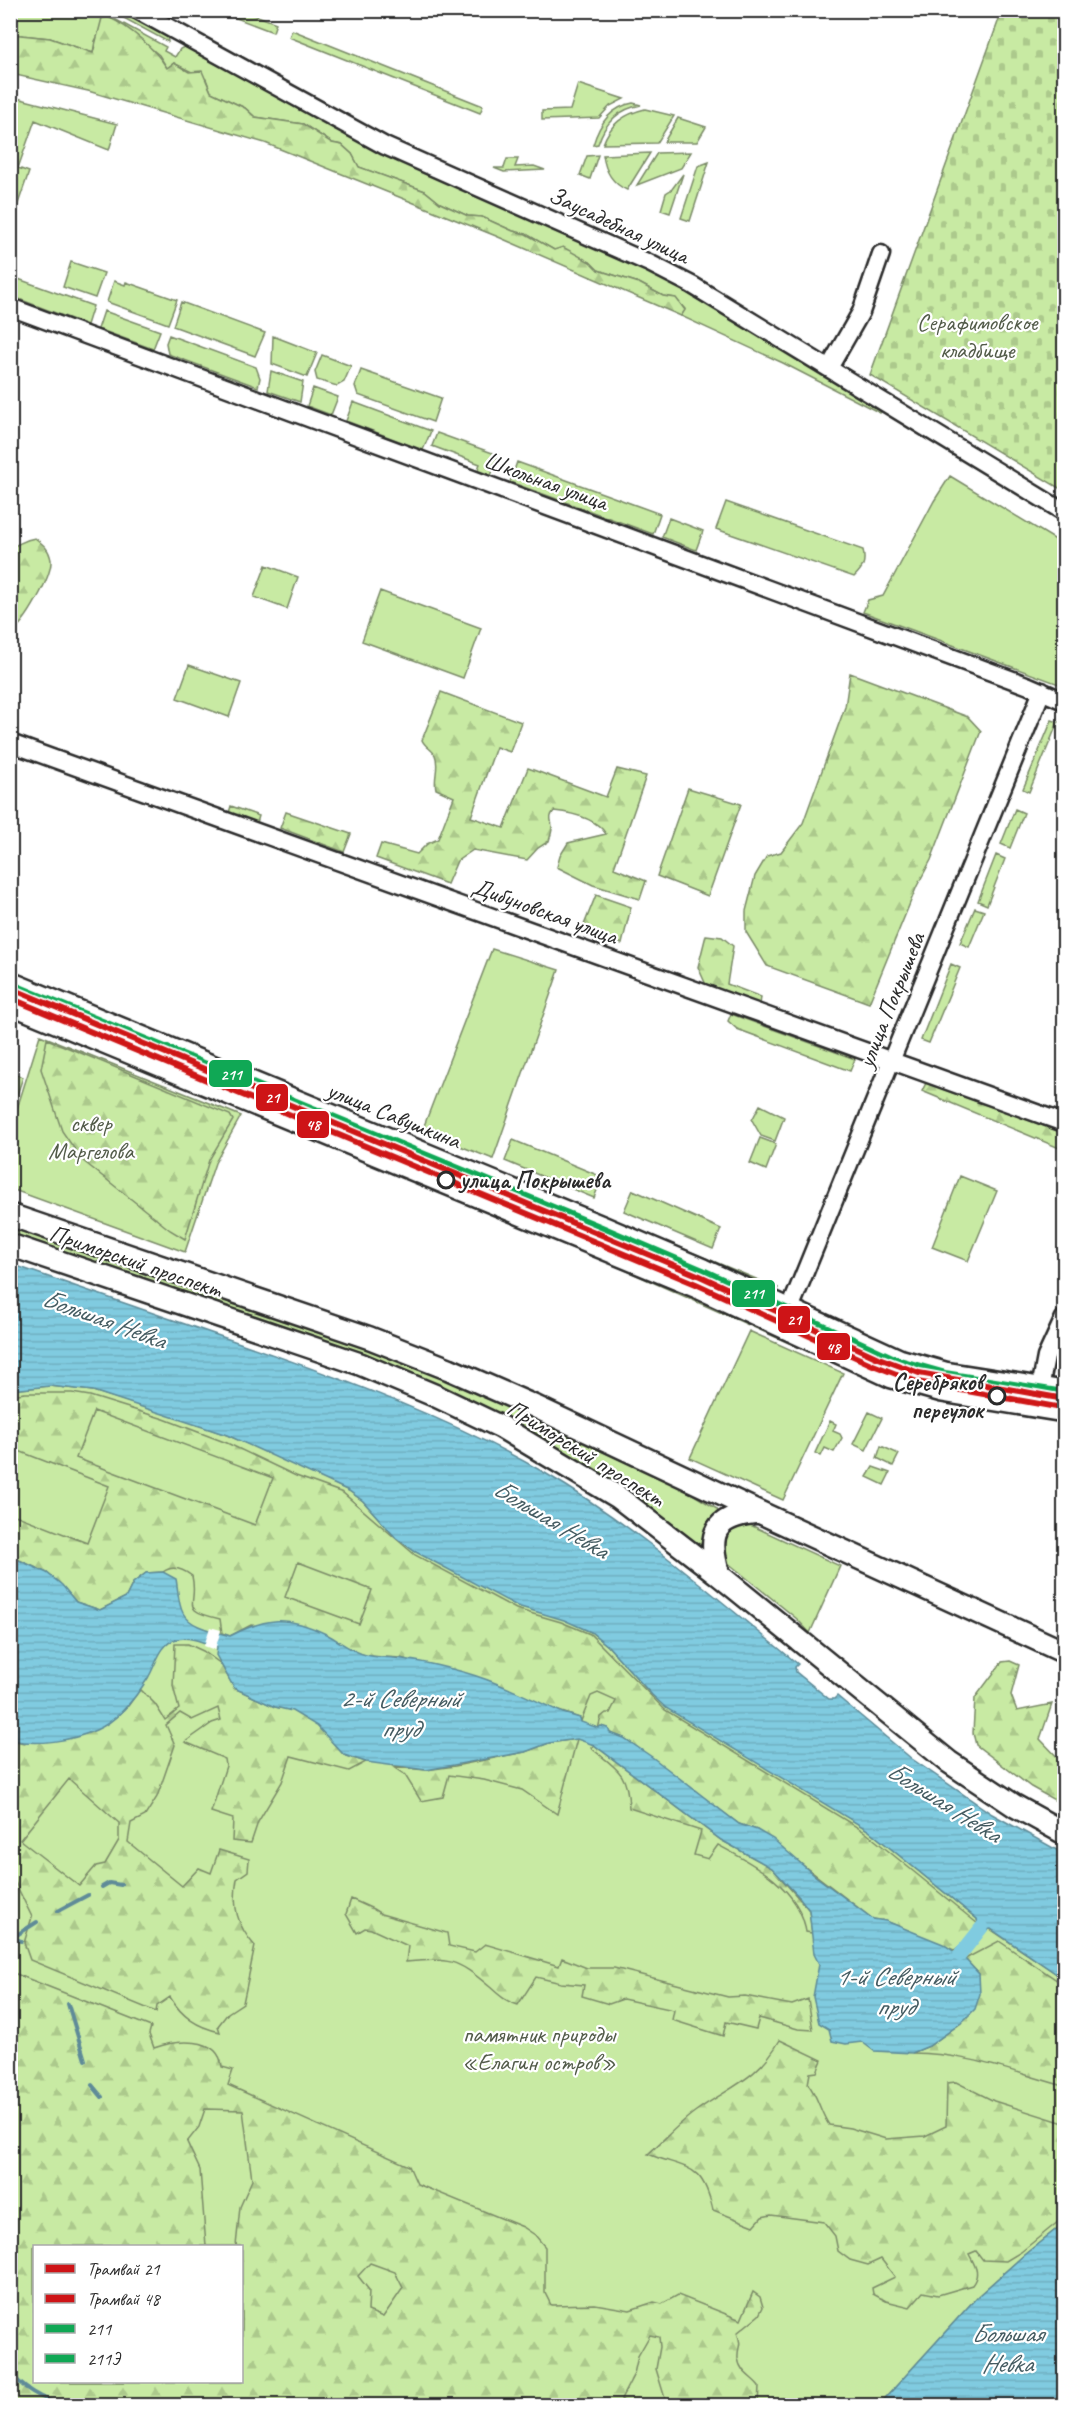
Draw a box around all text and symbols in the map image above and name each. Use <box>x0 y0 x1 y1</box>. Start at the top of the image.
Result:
street label: Заусадебная улица <box>544 179 696 271</box>
park label: Серафимовское кладбище <box>917 307 1040 365</box>
street label: Школьная улица <box>480 445 614 518</box>
street label: Дибуновская улица <box>468 871 623 952</box>
street label: улица Покрышева <box>850 927 932 1074</box>
line badge: 211 <box>208 1059 253 1088</box>
text: 211 <box>220 1065 244 1085</box>
street label: улица Савушкина <box>321 1074 467 1156</box>
line badge: 21 <box>255 1083 289 1112</box>
text: 21 <box>265 1088 281 1108</box>
park label: сквер Маргелова <box>48 1108 135 1166</box>
line badge: 48 <box>296 1110 330 1139</box>
text: 48 <box>306 1115 322 1135</box>
place label: улица Покрышева <box>458 1165 612 1195</box>
marker: улица Покрышева <box>437 1171 455 1189</box>
street label: Приморский проспект <box>46 1217 227 1305</box>
line badge: 211 <box>731 1279 776 1308</box>
water label: Большая Невка <box>38 1281 173 1357</box>
text: 211 <box>742 1284 766 1304</box>
line badge: 21 <box>777 1305 811 1334</box>
text: 21 <box>787 1310 803 1330</box>
line badge: 48 <box>816 1332 851 1361</box>
text: 48 <box>826 1338 842 1358</box>
place label: Серебряков переулок <box>893 1367 987 1425</box>
marker: Серебряков переулок <box>988 1387 1006 1405</box>
street label: Приморский проспект <box>501 1392 671 1514</box>
water label: Большая Невка <box>487 1472 617 1568</box>
water label: 2-й Северный пруд <box>340 1682 465 1745</box>
water label: Большая Невка <box>881 1754 1010 1851</box>
water label: 1-й Северный пруд <box>835 1960 960 2023</box>
park label: памятник природы «Елагин остров» <box>462 2019 618 2077</box>
legend <box>33 2245 243 2383</box>
text: Трамвай 21 <box>87 2258 161 2280</box>
text: Трамвай 48 <box>87 2288 162 2310</box>
water label: Большая Невка <box>971 2317 1047 2380</box>
text: 211 <box>87 2318 112 2340</box>
text: 211Э <box>87 2348 122 2370</box>

